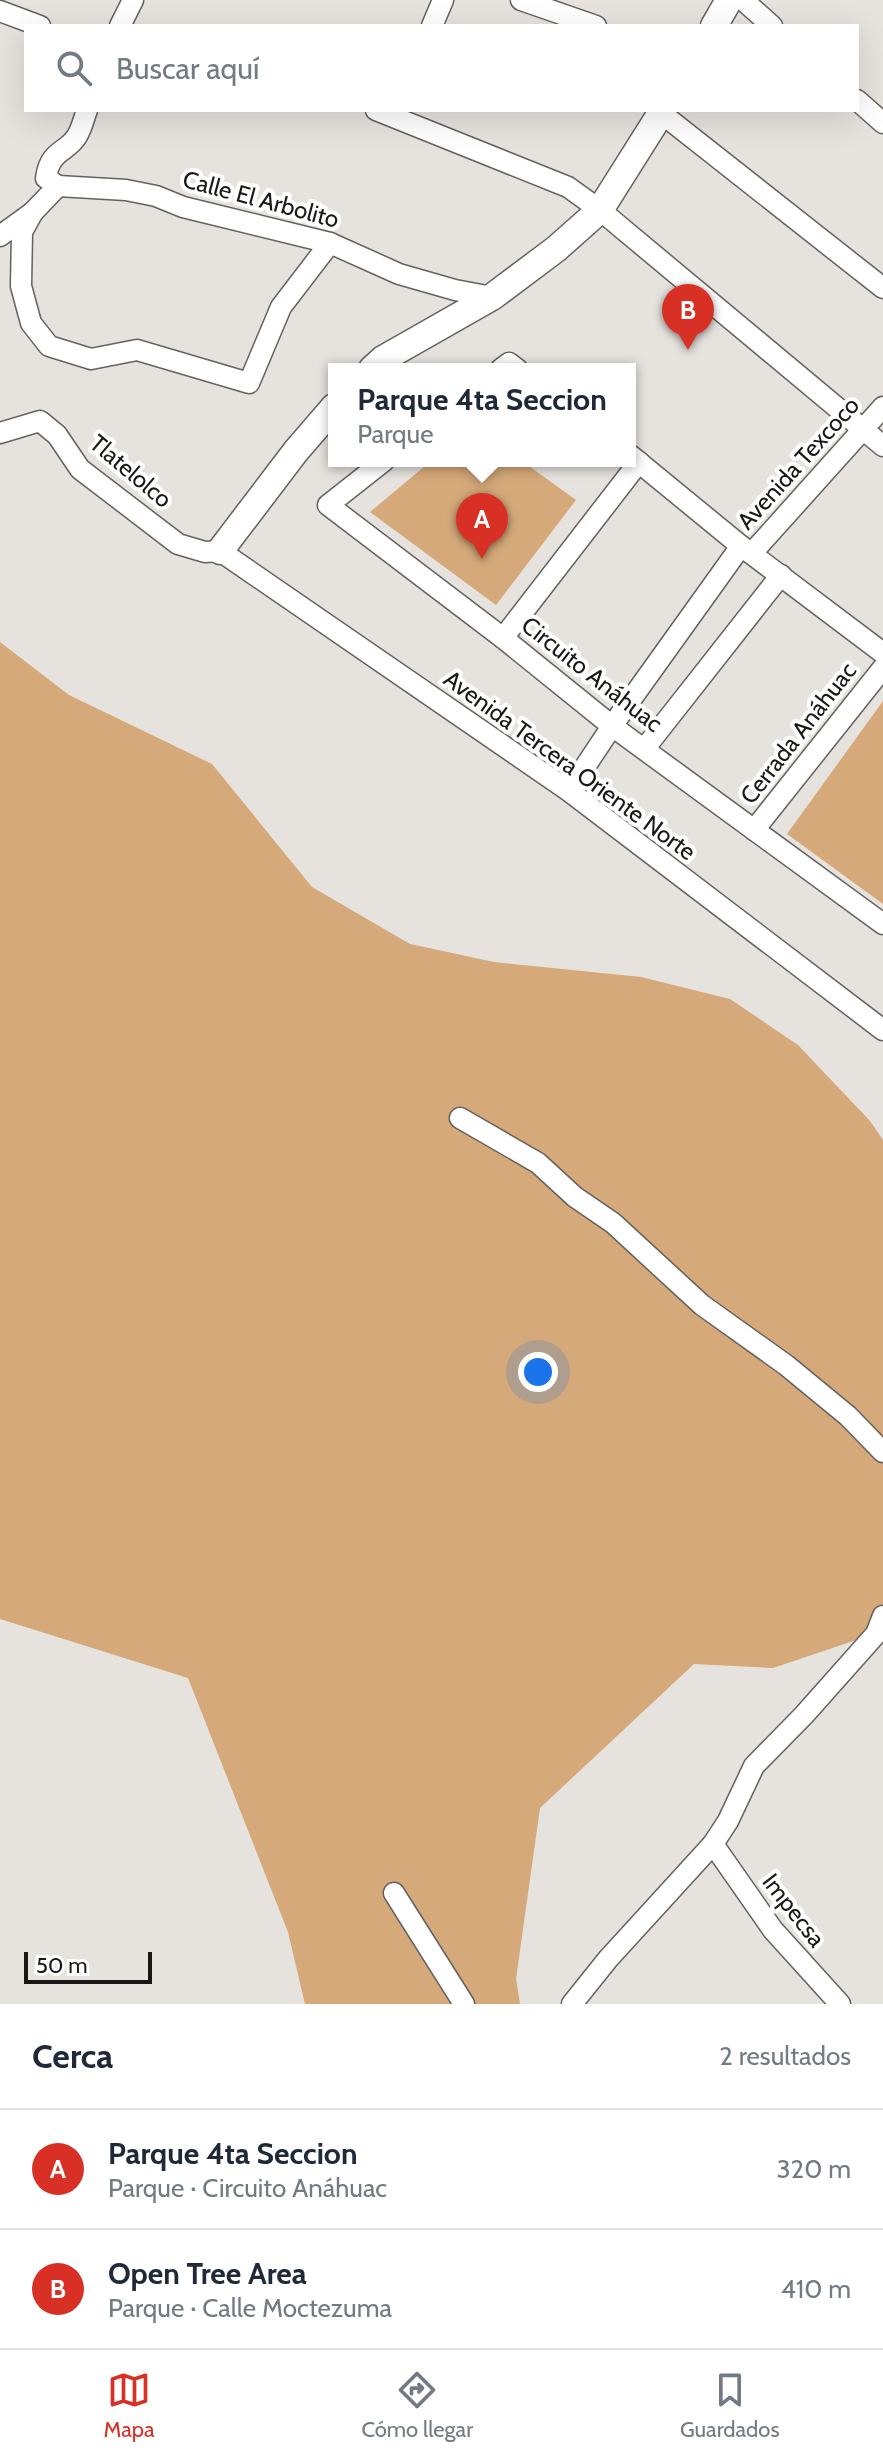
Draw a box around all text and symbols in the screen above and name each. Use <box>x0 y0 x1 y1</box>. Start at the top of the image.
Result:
search box <box>24 24 859 112</box>
icon: search <box>52 46 96 90</box>
text: Buscar aquí <box>116 50 259 87</box>
street label: Calle El Arbolito <box>180 164 342 234</box>
pin: B <box>662 284 714 350</box>
popup <box>328 363 636 467</box>
text: Parque 4ta Seccion <box>357 381 607 418</box>
street label: Avenida Texcoco <box>731 391 865 535</box>
text: Parque <box>357 418 434 450</box>
street label: Tlatelolco <box>84 428 178 514</box>
pin: A <box>456 493 508 559</box>
street label: Circuito Anáhuac <box>516 610 668 738</box>
street label: Cerrada Anáhuac <box>734 657 862 809</box>
street label: Avenida Tercera Oriente Norte <box>438 664 702 866</box>
your location <box>518 1352 558 1392</box>
street label: Impecsa <box>756 1868 832 1953</box>
scale bar <box>24 1948 152 1984</box>
text: 50 m <box>36 1952 88 1979</box>
text: Cerca <box>32 2035 113 2077</box>
text: 2 resultados <box>719 2040 851 2072</box>
text: Parque 4ta Seccion <box>108 2135 358 2172</box>
text: A <box>50 2153 66 2185</box>
text: 320 m <box>777 2153 851 2185</box>
text: Parque · Circuito Anáhuac <box>108 2172 387 2204</box>
text: Open Tree Area <box>108 2255 307 2292</box>
text: B <box>50 2273 66 2305</box>
text: 410 m <box>781 2273 851 2305</box>
text: Parque · Calle Moctezuma <box>108 2292 392 2324</box>
tab: Mapa <box>103 2368 155 2443</box>
tab: Cómo llegar <box>361 2368 473 2443</box>
tab: Guardados <box>680 2368 780 2443</box>

